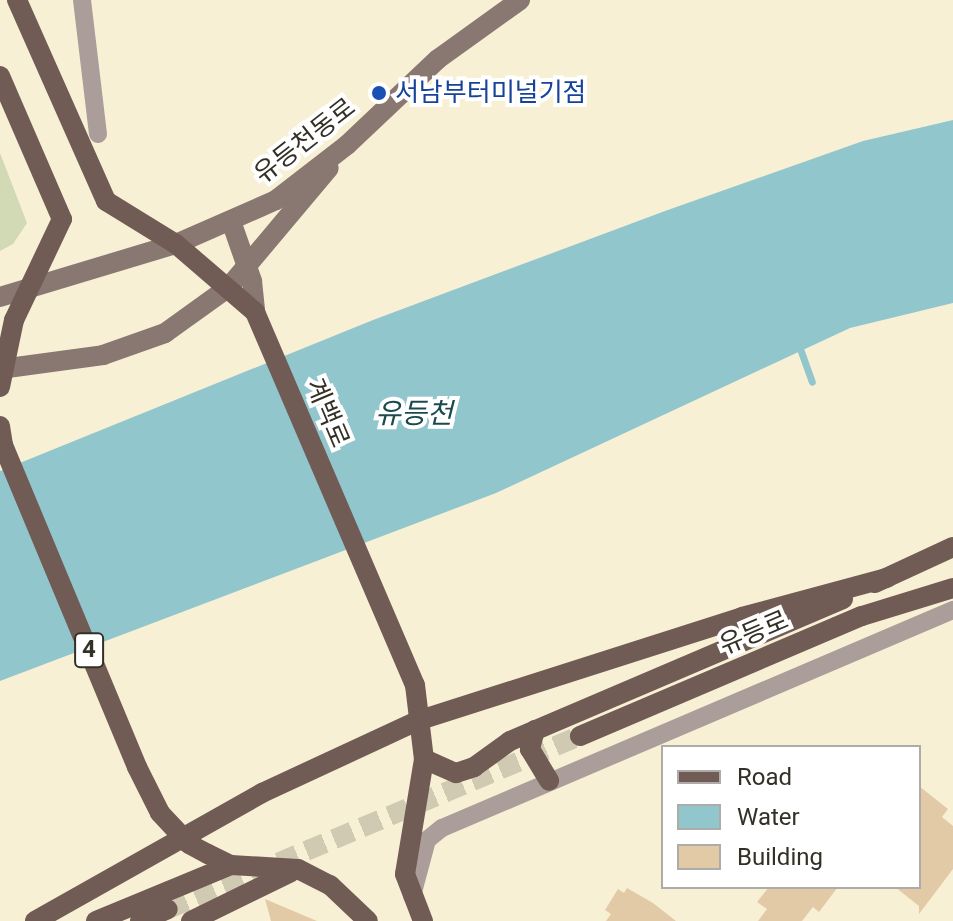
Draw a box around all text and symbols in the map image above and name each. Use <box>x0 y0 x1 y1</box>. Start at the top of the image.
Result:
place label: 서남부터미널기점 <box>395 77 586 109</box>
marker: 서남부터미널기점 <box>370 84 388 102</box>
street label: 유등천동로 <box>248 92 362 190</box>
street label: 계백로 <box>299 374 355 452</box>
water label: 유등천 <box>375 397 453 431</box>
street label: 유등로 <box>715 605 793 661</box>
road number: 4 <box>73 630 105 670</box>
legend <box>661 745 921 889</box>
text: Road <box>737 763 792 791</box>
text: Water <box>737 803 800 831</box>
text: Building <box>737 843 823 871</box>

